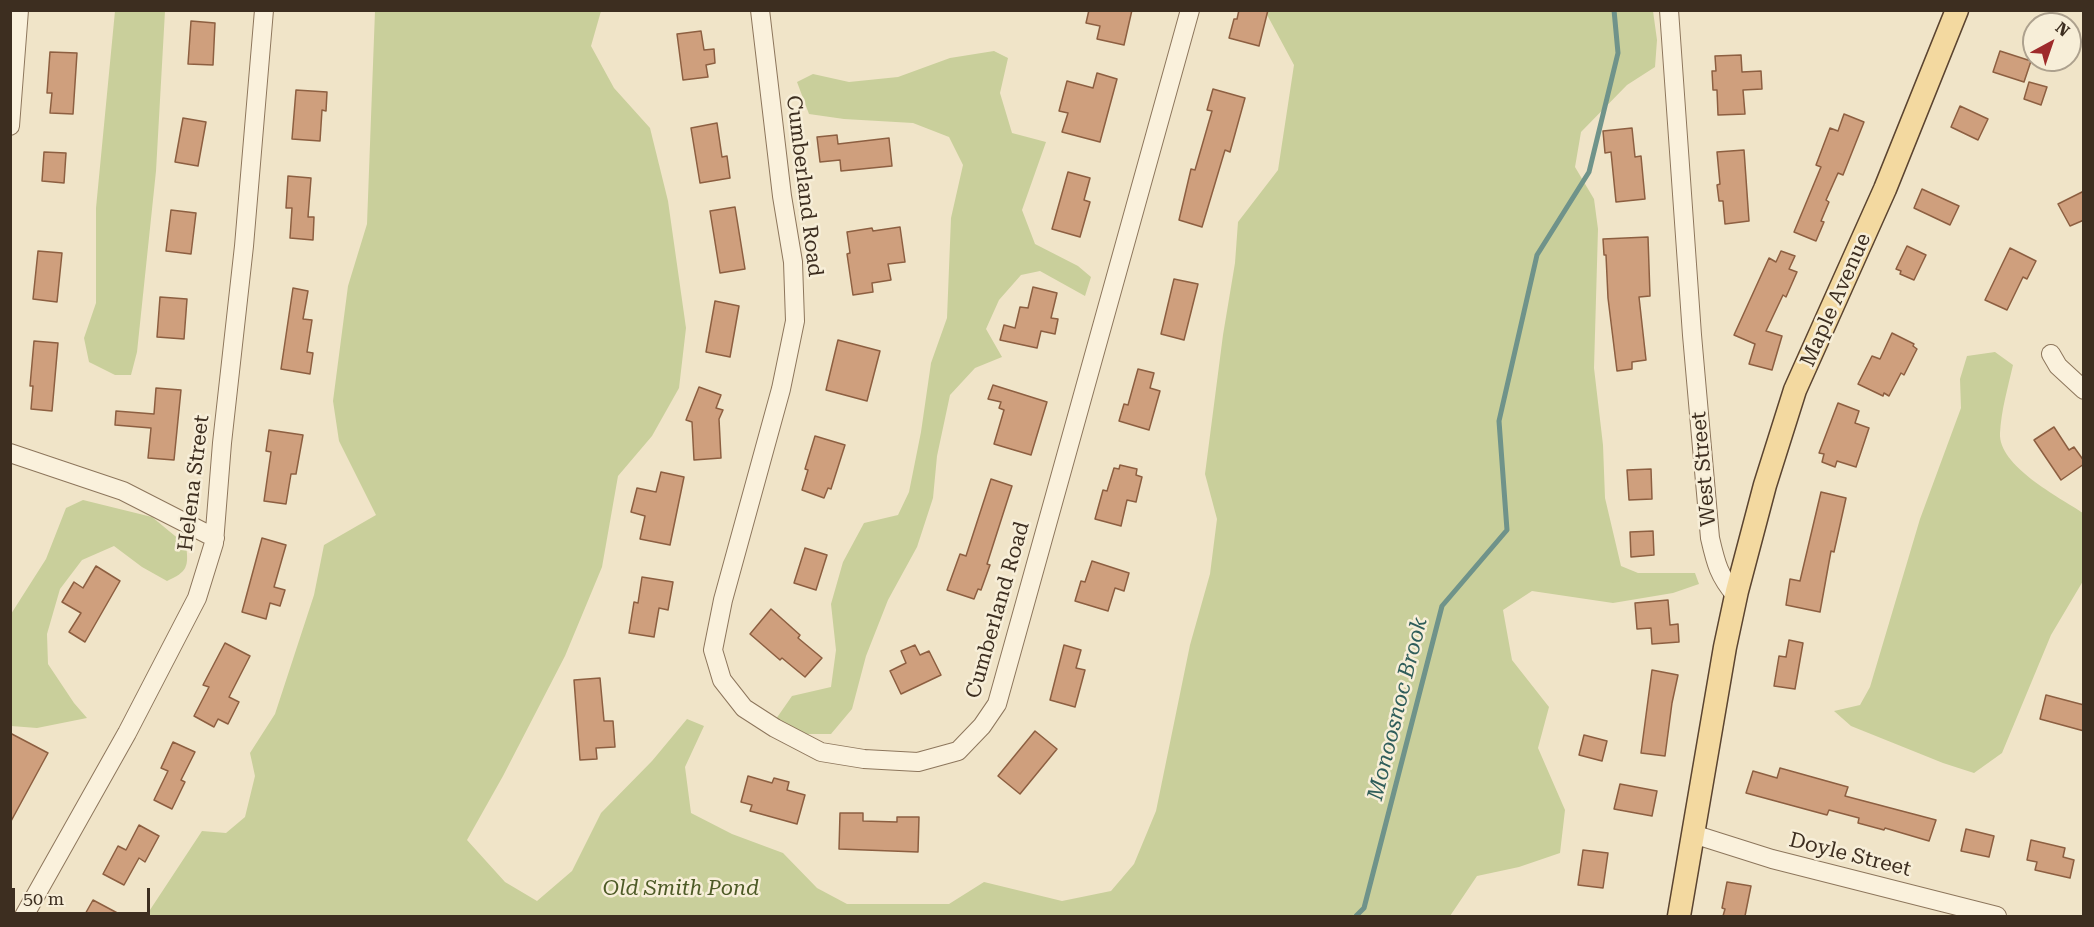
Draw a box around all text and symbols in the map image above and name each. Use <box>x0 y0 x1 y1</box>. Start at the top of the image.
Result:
north arrow <box>2022 12 2082 72</box>
text: N <box>2052 18 2073 41</box>
street label: Cumberland Road <box>780 94 828 278</box>
street label: Maple Avenue <box>1795 229 1877 371</box>
street label: West Street <box>1686 410 1722 528</box>
street label: Helena Street <box>173 413 215 553</box>
street label: Cumberland Road <box>961 519 1035 701</box>
water label: Monoosnoc Brook <box>1363 615 1433 803</box>
street label: Doyle Street <box>1786 828 1914 882</box>
scale bar <box>15 876 153 914</box>
park label: Old Smith Pond <box>603 876 759 902</box>
text: 50 m <box>23 888 64 909</box>

